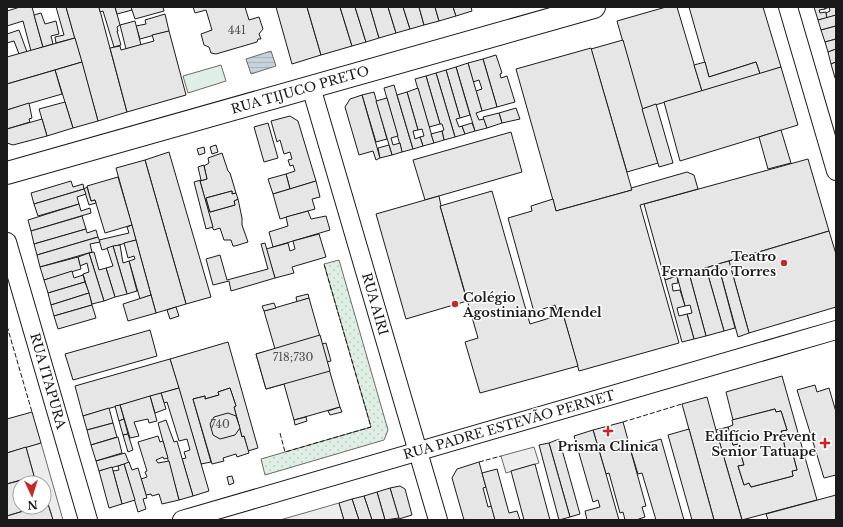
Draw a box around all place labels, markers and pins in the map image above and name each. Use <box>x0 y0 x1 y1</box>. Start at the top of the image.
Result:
place label: Teatro Fernando Torres <box>662 248 776 280</box>
marker: Teatro Fernando Torres <box>779 258 789 268</box>
place label: Colégio Agostiniano Mendel <box>462 289 602 321</box>
marker: Colégio Agostiniano Mendel <box>450 299 460 309</box>
marker: Prisma Clinica <box>602 425 614 437</box>
place label: Edifício Prevent Senior Tatuape <box>705 428 816 460</box>
marker: Edifício Prevent Senior Tatuape <box>819 437 831 449</box>
place label: Prisma Clinica <box>558 438 659 455</box>

